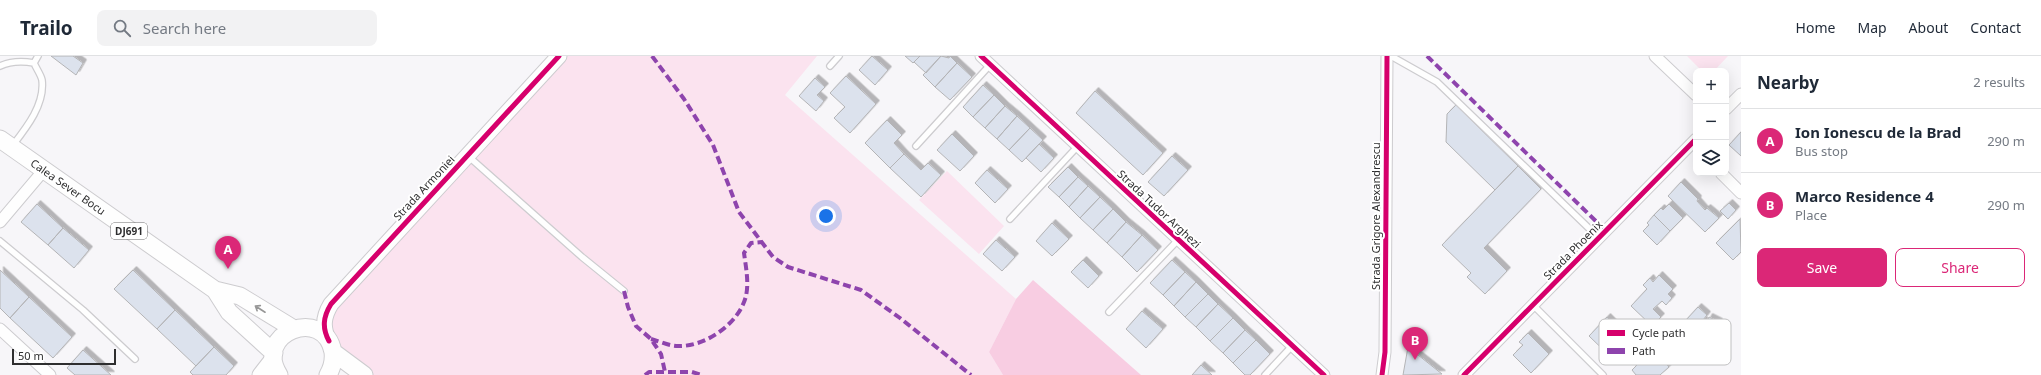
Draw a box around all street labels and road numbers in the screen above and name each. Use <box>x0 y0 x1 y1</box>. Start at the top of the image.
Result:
street label: Strada Grigore Alexandrescu <box>1368 142 1383 290</box>
street label: Strada Armoniei <box>390 152 458 223</box>
street label: Calea Sever Bocu <box>28 155 109 218</box>
street label: Strada Tudor Arghezi <box>1115 166 1204 251</box>
street label: Strada Phoenix <box>1540 217 1606 283</box>
road number: DJ691 <box>111 223 147 239</box>

